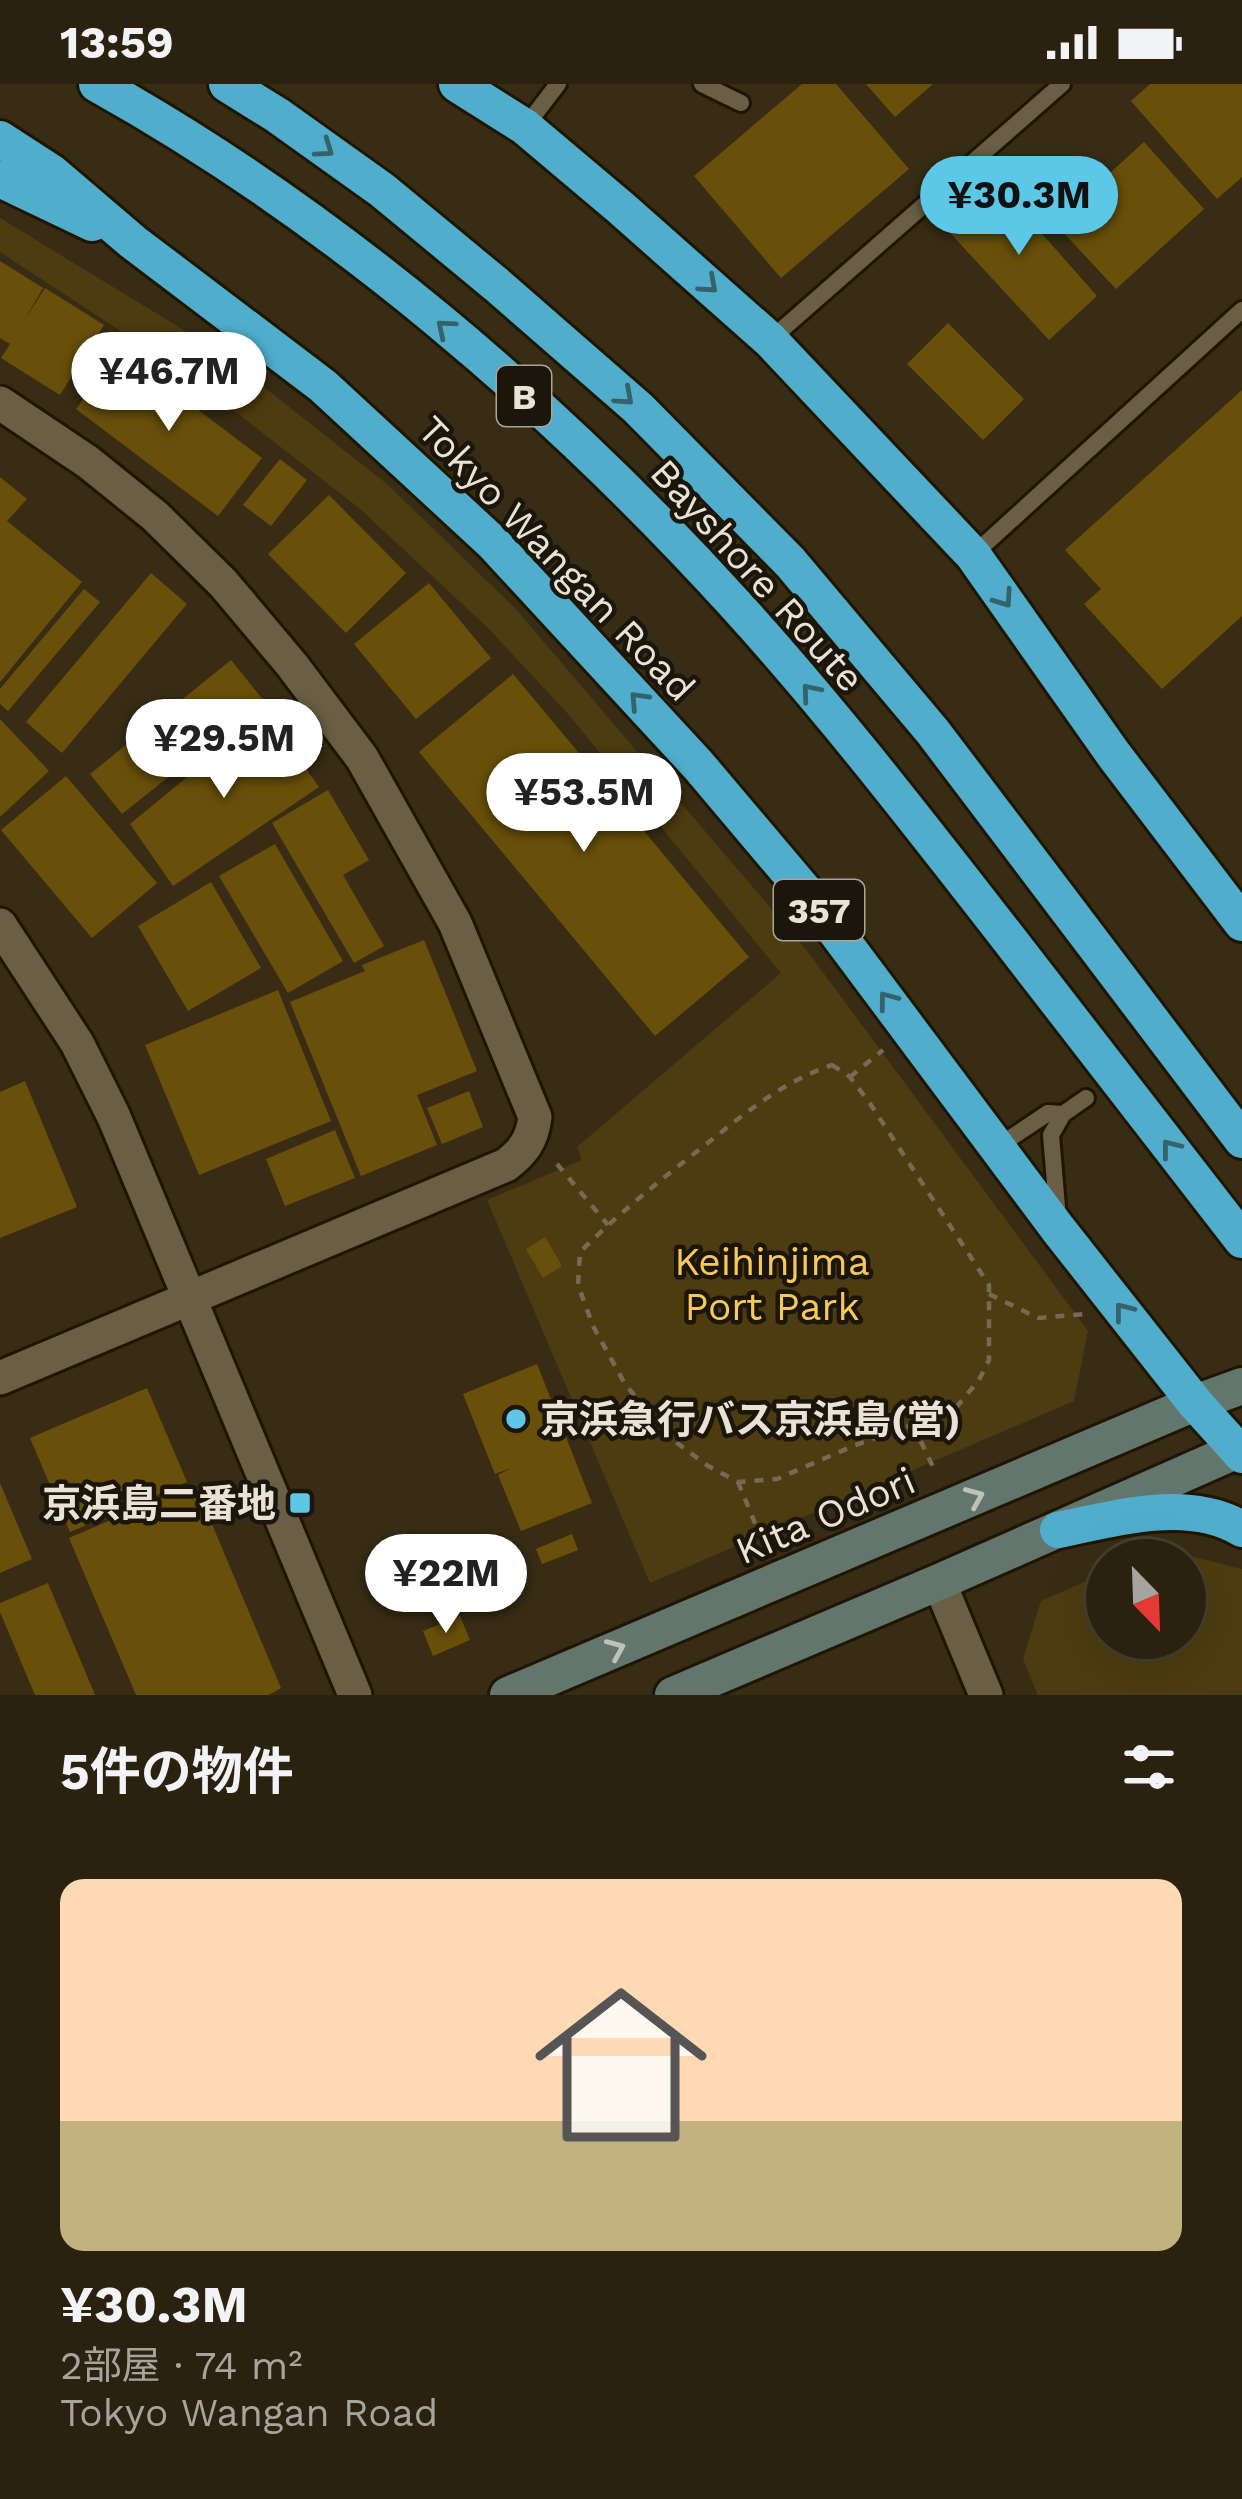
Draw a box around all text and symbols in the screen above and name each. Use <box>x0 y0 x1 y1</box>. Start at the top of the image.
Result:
text: 13:59 <box>60 16 174 69</box>
one-way arrow <box>312 135 334 157</box>
pin: ¥30.3M <box>921 156 1117 258</box>
text: ¥30.3M <box>947 172 1091 217</box>
one-way arrow <box>695 271 716 292</box>
one-way arrow <box>437 321 459 343</box>
pin: ¥46.7M <box>71 332 267 434</box>
text: ¥46.7M <box>98 348 240 393</box>
road number: B <box>497 366 551 426</box>
one-way arrow <box>612 383 633 404</box>
street label: Tokyo Wangan Road <box>409 407 704 710</box>
street label: Bayshore Route <box>642 450 874 701</box>
one-way arrow <box>990 586 1012 608</box>
one-way arrow <box>802 684 824 706</box>
one-way arrow <box>631 693 652 714</box>
pin: ¥29.5M <box>126 699 322 801</box>
text: ¥29.5M <box>153 715 295 760</box>
pin: ¥53.5M <box>486 753 682 855</box>
text: ¥53.5M <box>513 769 655 814</box>
road number: 357 <box>774 880 864 940</box>
one-way arrow <box>880 992 901 1014</box>
one-way arrow <box>1163 1140 1185 1161</box>
park label: Keihinjima Port Park <box>674 1239 870 1329</box>
one-way arrow <box>1116 1302 1137 1324</box>
place label: 京浜急行バス京浜島(営) <box>540 1397 961 1442</box>
marker: 京浜急行バス京浜島(営) <box>503 1406 529 1432</box>
street label: Kita Odori <box>729 1458 921 1573</box>
place label: 京浜島二番地 <box>42 1481 276 1526</box>
one-way arrow <box>963 1487 984 1511</box>
marker: 京浜島二番地 <box>287 1490 313 1516</box>
pin: ¥22M <box>375 1534 517 1636</box>
north arrow <box>1086 1539 1206 1659</box>
map controls <box>1086 1539 1206 1659</box>
text: ¥22M <box>392 1550 500 1595</box>
one-way arrow <box>604 1639 625 1663</box>
icon: filters <box>1116 1734 1182 1800</box>
text: 5件の物件 <box>60 1742 294 1801</box>
icon: home <box>513 1957 729 2173</box>
text: ¥30.3M <box>60 2275 248 2334</box>
text: 2部屋 · 74 m² <box>60 2343 302 2388</box>
text: Tokyo Wangan Road <box>60 2390 438 2435</box>

